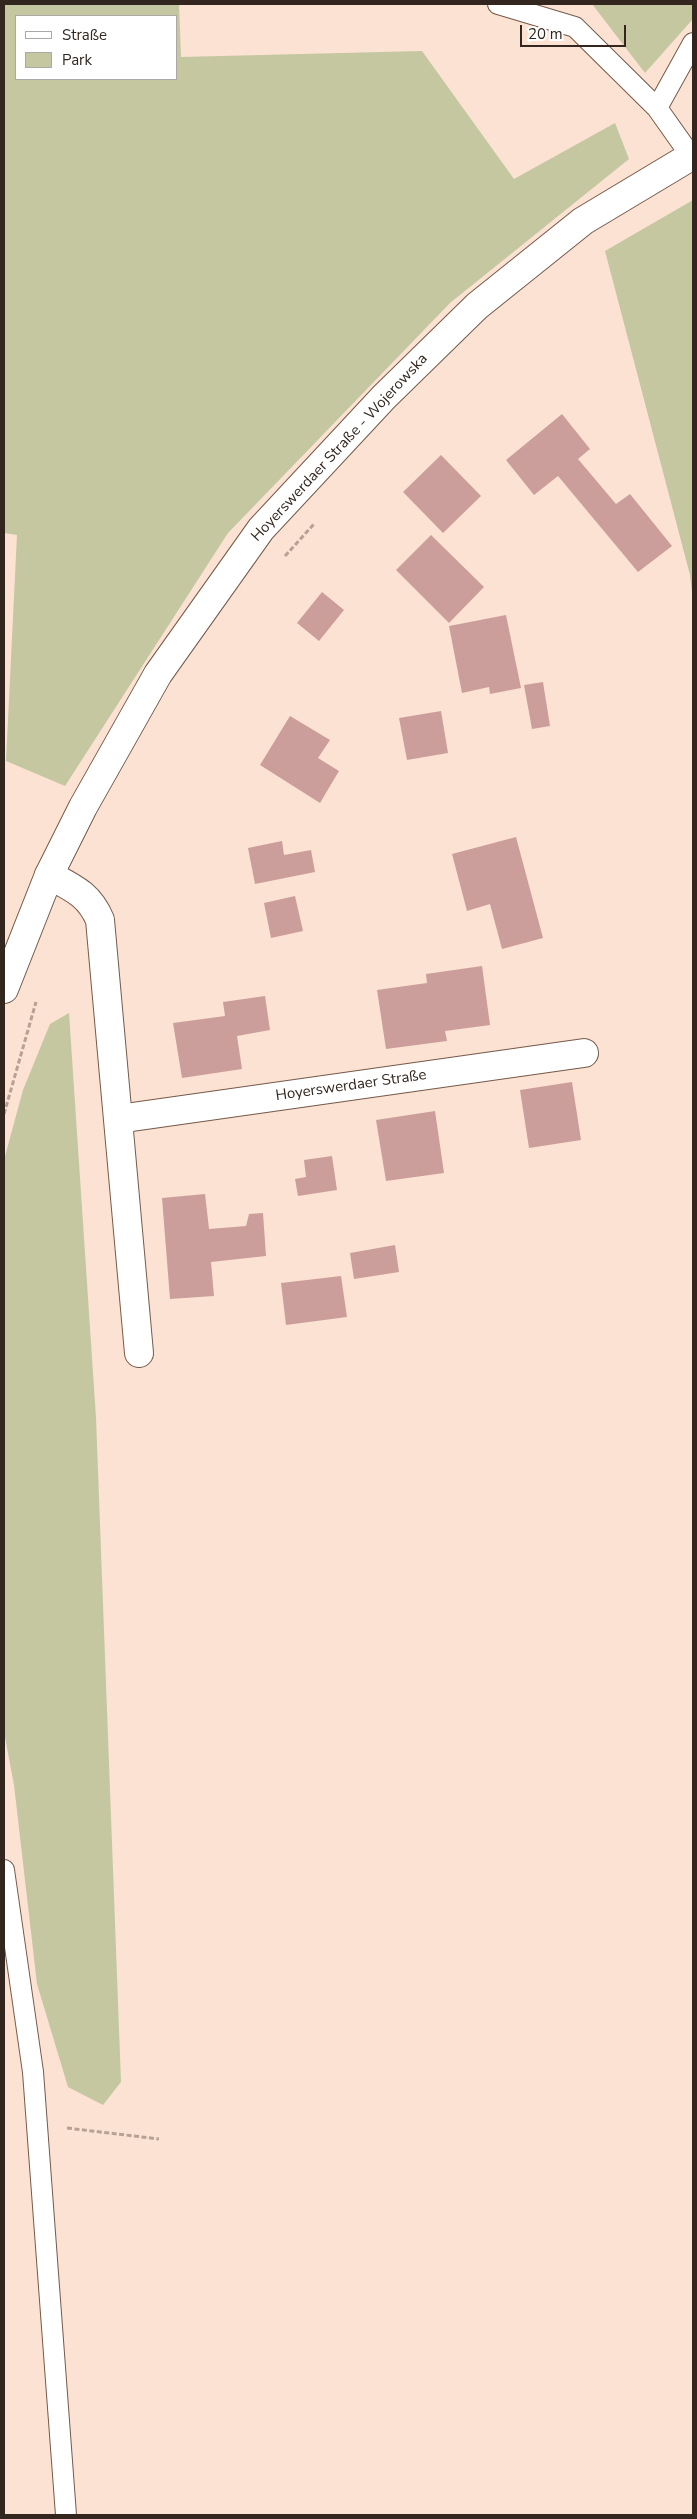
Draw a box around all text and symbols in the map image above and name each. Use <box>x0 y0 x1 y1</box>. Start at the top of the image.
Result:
legend <box>15 15 178 80</box>
scale bar <box>522 15 628 47</box>
text: 20 m <box>528 24 563 44</box>
text: Straße <box>62 25 107 45</box>
text: Park <box>62 50 92 70</box>
street label: Hoyerswerdaer Straße - Wojerowska <box>248 350 432 546</box>
street label: Hoyerswerdaer Straße <box>274 1067 428 1105</box>

